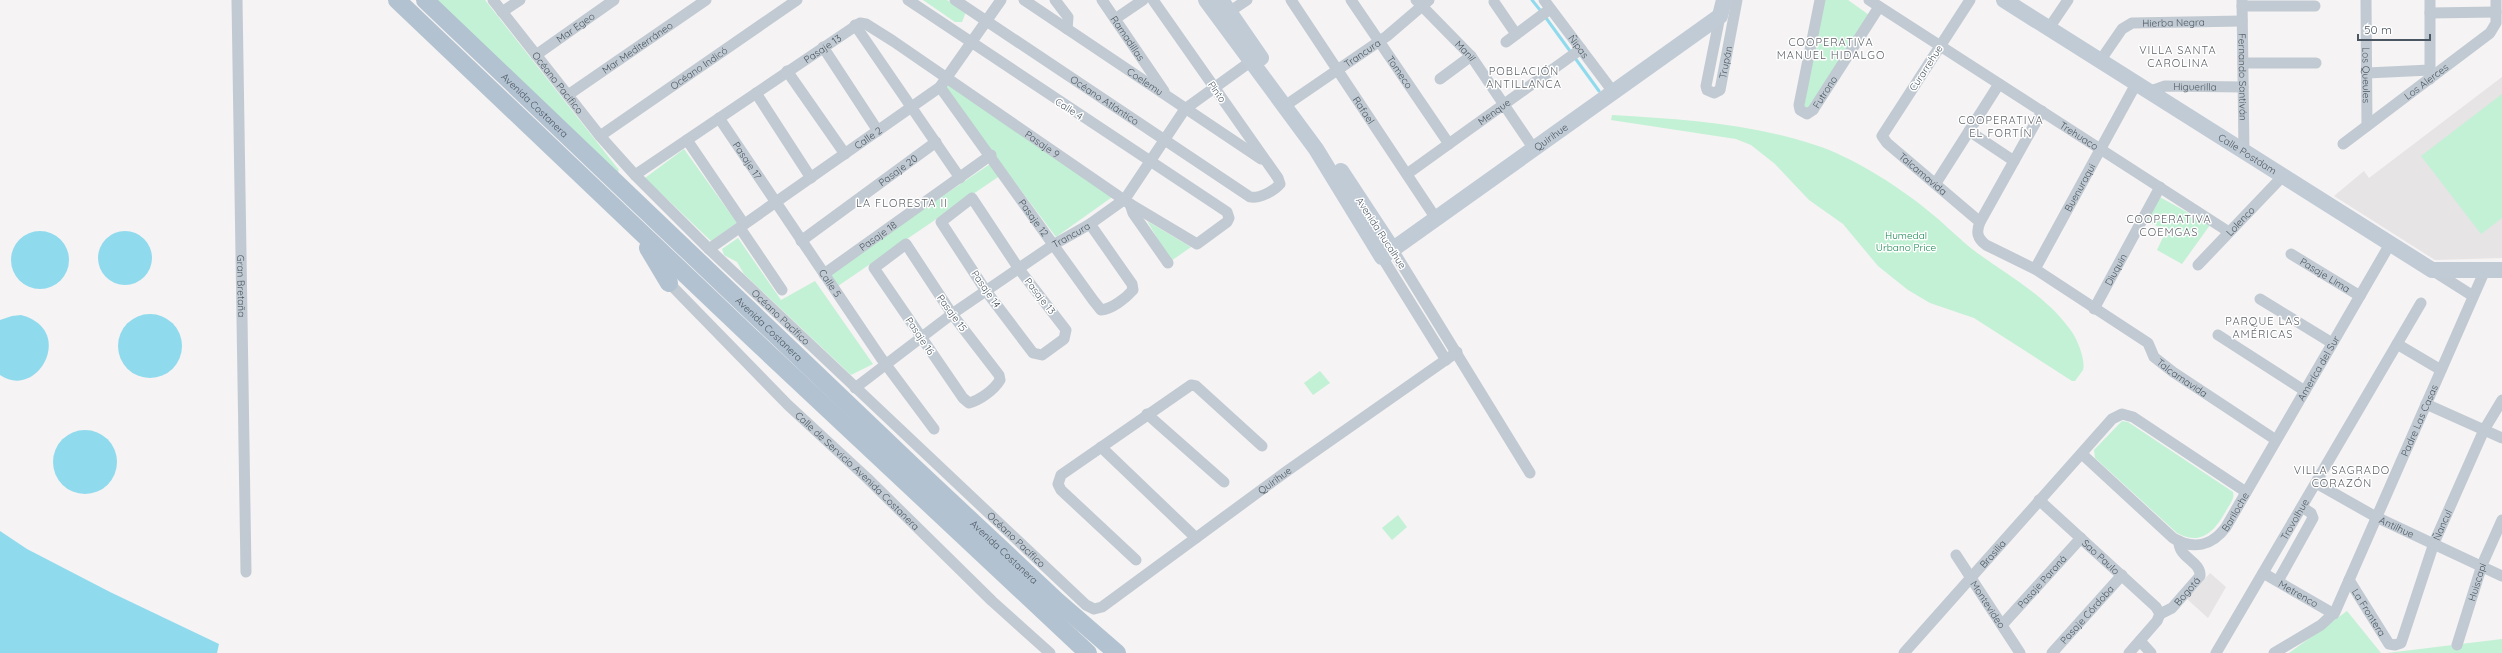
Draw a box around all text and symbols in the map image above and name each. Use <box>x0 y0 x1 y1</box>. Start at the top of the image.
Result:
street label: Mar Egeo <box>553 9 597 45</box>
street label: Ramadillas <box>1108 13 1148 63</box>
street label: Hierba Negra <box>2142 15 2205 29</box>
scale bar <box>2358 16 2430 42</box>
street label: Mar Mediterráneo <box>599 18 675 76</box>
text: 50 m <box>2364 22 2392 37</box>
street label: Pasaje 13 <box>801 31 844 66</box>
street label: Ñipas <box>1566 32 1592 61</box>
street label: Fernando Santiván <box>2236 33 2250 121</box>
district label: COOPERATIVA MANUEL HIDALGO <box>1777 35 1885 62</box>
street label: Trancura <box>1341 36 1383 70</box>
street label: Manil <box>1453 37 1479 64</box>
street label: Curarrehue <box>1906 42 1946 93</box>
street label: Océano Indicó <box>667 43 730 92</box>
district label: VILLA SANTA CAROLINA <box>2139 43 2217 70</box>
street label: Trupán <box>1716 45 1735 80</box>
street label: Los Queules <box>2360 47 2373 103</box>
street label: Océano Pacífico <box>529 49 586 116</box>
street label: Tomeco <box>1384 53 1416 91</box>
street label: Los Alerces <box>2401 60 2451 102</box>
district label: POBLACIÓN ANTILLANCA <box>1486 64 1562 91</box>
street label: Coelemu <box>1125 65 1166 98</box>
street label: Avenida Costanera <box>499 70 571 140</box>
street label: Océano Atlántico <box>1068 72 1142 128</box>
street label: Futrono <box>1809 73 1840 111</box>
street label: Pinto <box>1205 79 1229 105</box>
street label: Higuerilla <box>2173 80 2217 93</box>
street label: Rafael <box>1350 94 1378 126</box>
street label: Calle 4 <box>1053 95 1085 123</box>
street label: Menque <box>1475 95 1513 128</box>
district label: COOPERATIVA EL FORTÍN <box>1958 113 2044 140</box>
street label: Trehuaco <box>2057 118 2101 153</box>
street label: Quirihue <box>1531 120 1571 153</box>
street label: Calle 2 <box>851 123 885 152</box>
street label: Pasaje 9 <box>1023 127 1063 161</box>
street label: Calle Postdam <box>2216 130 2279 177</box>
street label: Pasaje 17 <box>730 139 765 182</box>
street label: Talcamavida <box>1896 150 1950 198</box>
street label: Pasaje 20 <box>876 151 920 189</box>
street label: Buenuraqui <box>2061 161 2098 214</box>
street label: Avenida Rucalhue <box>1353 195 1409 272</box>
district label: LA FLORESTA II <box>856 196 948 210</box>
street label: Pasaje 12 <box>1016 196 1052 239</box>
street label: Lolenco <box>2223 203 2257 238</box>
district label: COOPERATIVA COEMGAS <box>2126 212 2212 239</box>
street label: Pasaje 18 <box>856 218 899 253</box>
street label: Trancura <box>1050 219 1092 251</box>
park label: Humedal Urbano Price <box>1876 229 1937 254</box>
street label: Diuquin <box>2101 251 2129 288</box>
street label: Gran Bretaña <box>235 255 248 317</box>
street label: Pasaje Lima <box>2298 255 2353 295</box>
street label: Calle 5 <box>816 266 844 299</box>
street label: Pasaje 14 <box>968 268 1004 310</box>
street label: Pasaje 13 <box>1022 275 1058 317</box>
street label: Océano Pacífico <box>749 286 813 348</box>
street label: Pasaje 15 <box>934 292 970 334</box>
street label: Avenida Costanera <box>733 294 805 364</box>
district label: PARQUE LAS AMÉRICAS <box>2225 314 2301 341</box>
street label: Pasaje 16 <box>903 315 938 358</box>
street label: Ameríca del Sur <box>2294 333 2342 403</box>
street label: Talcamavida <box>2154 355 2210 400</box>
street label: Padre Las Casas <box>2398 382 2441 458</box>
street label: Calle de Servicio Avenida Costanera <box>792 408 923 533</box>
street label: Quirihue <box>1255 463 1294 497</box>
district label: VILLA SAGRADO CORAZÓN <box>2294 463 2390 490</box>
street label: Bariloche <box>2218 489 2252 534</box>
street label: Trovolhue <box>2277 496 2312 542</box>
street label: Ñancul <box>2430 507 2455 542</box>
street label: Océano Pacífico <box>985 509 1048 570</box>
street label: Antilhue <box>2377 513 2417 541</box>
street label: Avenida Costanera <box>968 517 1041 586</box>
street label: Sao Paulo <box>2080 536 2122 577</box>
street label: Brasilia <box>1976 537 2008 570</box>
street label: Pasaje Paraná <box>2014 552 2069 611</box>
street label: Huiscapi <box>2465 561 2489 603</box>
street label: Bogotá <box>2171 574 2203 608</box>
street label: Metrenco <box>2276 577 2321 610</box>
street label: Montevideo <box>1968 578 2009 631</box>
street label: Pasaje Córdoba <box>2057 582 2116 646</box>
street label: La Frontera <box>2349 586 2389 639</box>

